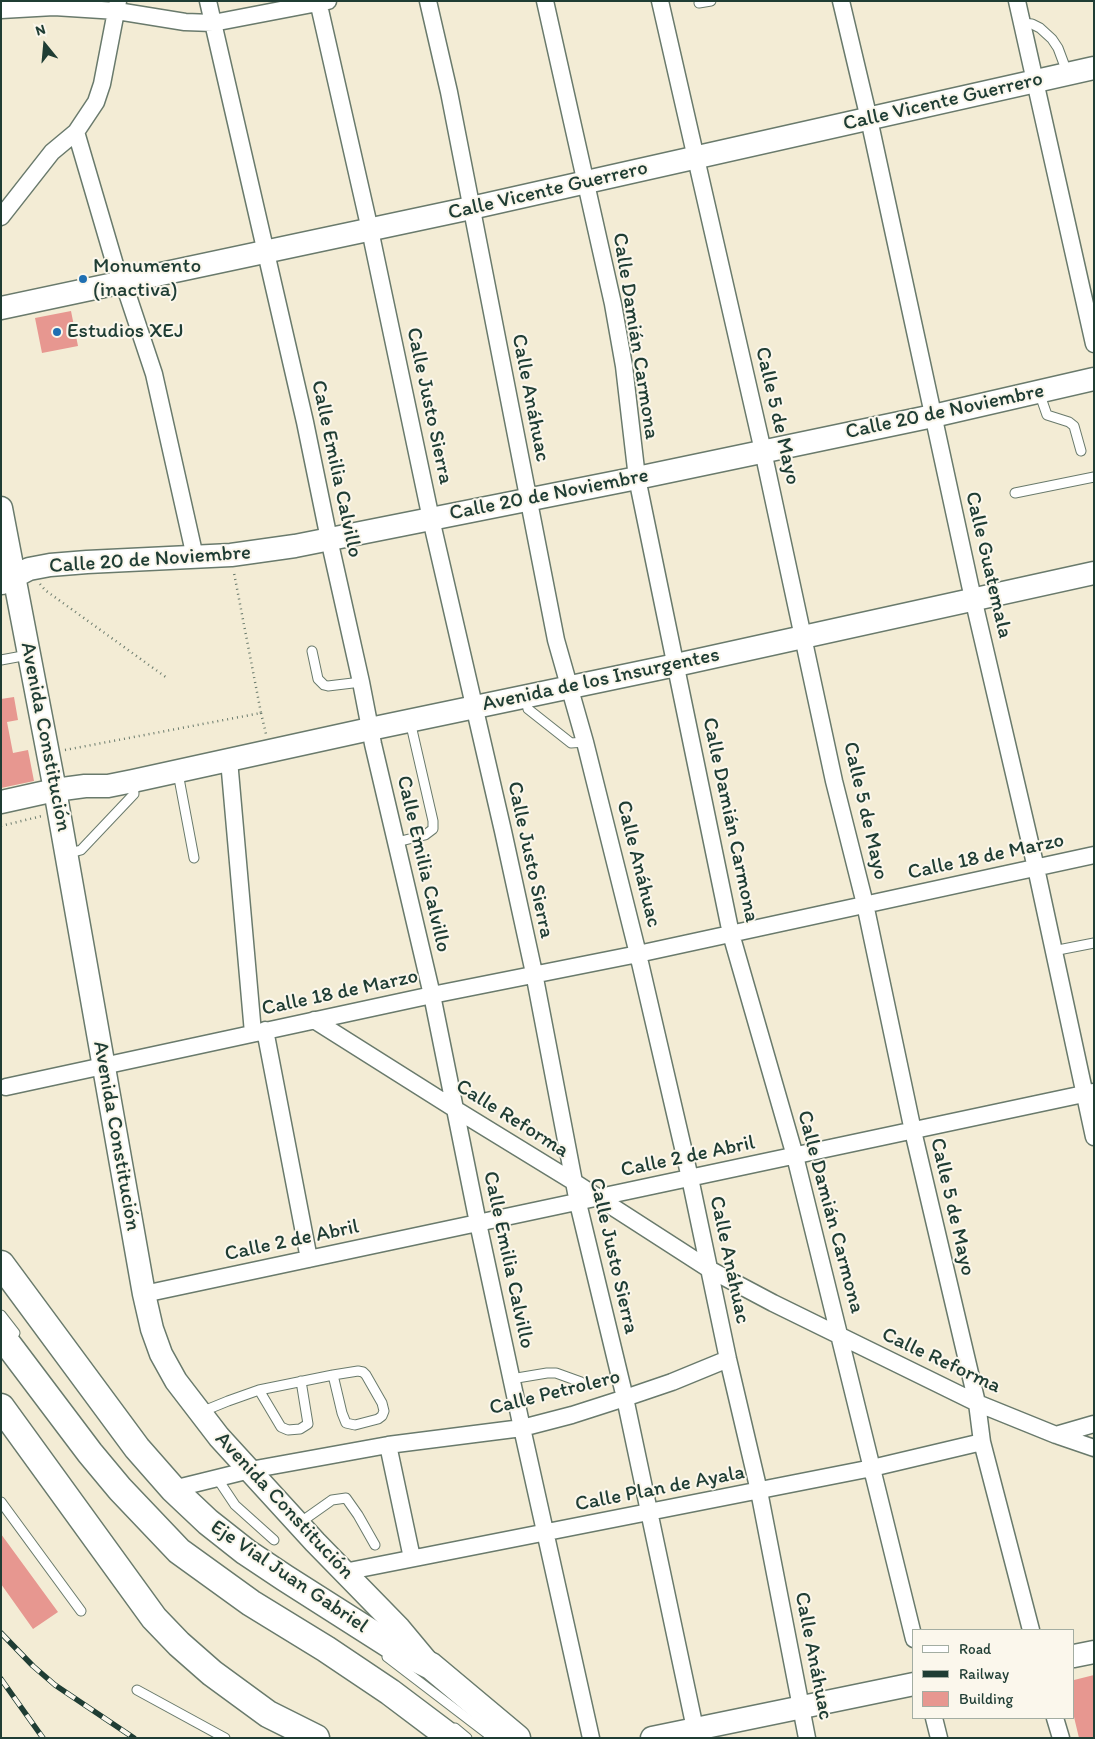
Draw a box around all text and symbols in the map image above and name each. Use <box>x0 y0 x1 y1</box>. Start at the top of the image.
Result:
north arrow <box>20 20 70 70</box>
text: N <box>33 21 47 40</box>
street label: Calle Vicente Guerrero <box>841 67 1045 137</box>
street label: Calle Vicente Guerrero <box>446 156 650 226</box>
street label: Calle Damián Carmona <box>606 231 664 441</box>
place label: Monumento (inactiva) <box>93 254 201 304</box>
marker: Monumento (inactiva) <box>77 273 89 285</box>
place label: Estudios XEJ <box>67 319 184 345</box>
street label: Calle Justo Sierra <box>400 325 458 487</box>
marker: Estudios XEJ <box>51 326 63 338</box>
street label: Calle Anáhuac <box>505 332 555 464</box>
street label: Calle 5 de Mayo <box>749 345 805 487</box>
street label: Calle Emilia Calvillo <box>305 378 367 560</box>
street label: Calle 20 de Noviembre <box>843 379 1047 445</box>
street label: Calle 20 de Noviembre <box>447 463 651 527</box>
street label: Calle Guatemala <box>959 489 1017 641</box>
street label: Calle 20 de Noviembre <box>48 540 252 580</box>
street label: Avenida Constitución <box>14 640 76 834</box>
street label: Avenida de los Insurgentes <box>480 643 722 717</box>
street label: Calle Damián Carmona <box>696 715 764 925</box>
street label: Calle 5 de Mayo <box>837 740 893 882</box>
street label: Calle Emilia Calvillo <box>390 773 456 955</box>
street label: Calle Justo Sierra <box>501 779 559 941</box>
street label: Calle Anáhuac <box>610 798 666 930</box>
street label: Calle 18 de Marzo <box>905 828 1067 886</box>
street label: Calle 18 de Marzo <box>259 964 421 1022</box>
street label: Avenida Constitución <box>87 1039 145 1233</box>
street label: Calle Reforma <box>451 1074 573 1164</box>
street label: Calle Damián Carmona <box>791 1108 869 1316</box>
street label: Calle 2 de Abril <box>619 1130 757 1184</box>
street label: Calle 5 de Mayo <box>924 1136 980 1278</box>
street label: Calle Emilia Calvillo <box>477 1169 539 1351</box>
street label: Calle Justo Sierra <box>583 1175 643 1337</box>
street label: Calle Anáhuac <box>703 1194 755 1326</box>
street label: Calle 2 de Abril <box>223 1214 361 1268</box>
street label: Calle Reforma <box>877 1322 1005 1400</box>
street label: Calle Petrolero <box>487 1365 623 1421</box>
street label: Avenida Constitución <box>209 1427 359 1585</box>
street label: Calle Plan de Ayala <box>573 1460 747 1518</box>
street label: Eje Vial Juan Gabriel <box>205 1515 373 1639</box>
street label: Calle Anáhuac <box>788 1590 838 1722</box>
legend <box>912 1629 1075 1719</box>
text: Road <box>959 1640 991 1658</box>
text: Railway <box>959 1665 1009 1683</box>
text: Building <box>959 1690 1013 1708</box>

